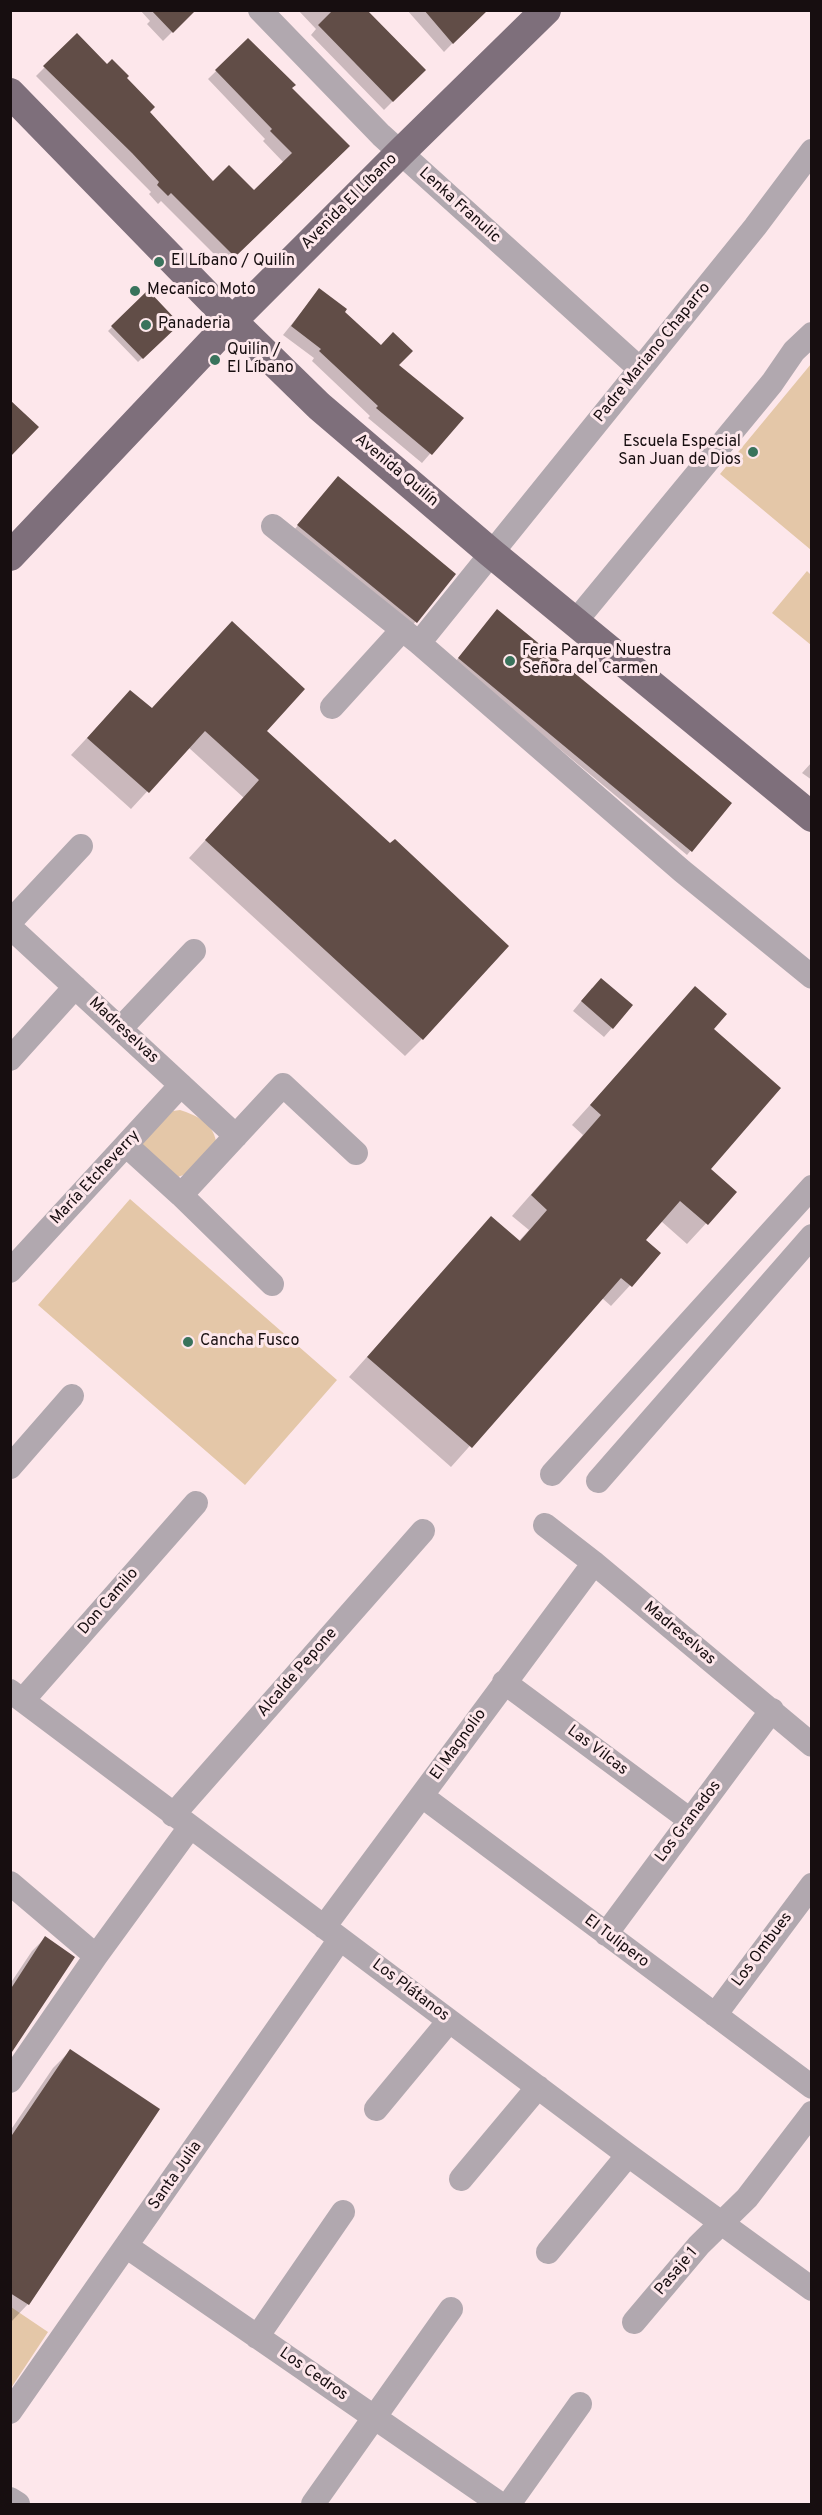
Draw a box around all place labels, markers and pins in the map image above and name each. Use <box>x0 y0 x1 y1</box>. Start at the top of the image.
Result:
place label: El Líbano / Quilin <box>171 252 295 272</box>
marker: El Líbano / Quilin <box>152 255 166 269</box>
place label: Mecanico Moto <box>147 281 256 301</box>
marker: Mecanico Moto <box>128 284 142 298</box>
place label: Panaderia <box>158 315 231 335</box>
marker: Panaderia <box>139 318 153 332</box>
place label: Quilin / El Líbano <box>227 341 294 379</box>
marker: Quilin / El Líbano <box>208 353 222 367</box>
place label: Escuela Especial San Juan de Dios <box>618 433 741 471</box>
marker: Escuela Especial San Juan de Dios <box>746 445 760 459</box>
place label: Feria Parque Nuestra Señora del Carmen <box>522 642 671 680</box>
marker: Feria Parque Nuestra Señora del Carmen <box>503 654 517 668</box>
place label: Cancha Fusco <box>200 1332 299 1352</box>
marker: Cancha Fusco <box>181 1335 195 1349</box>

